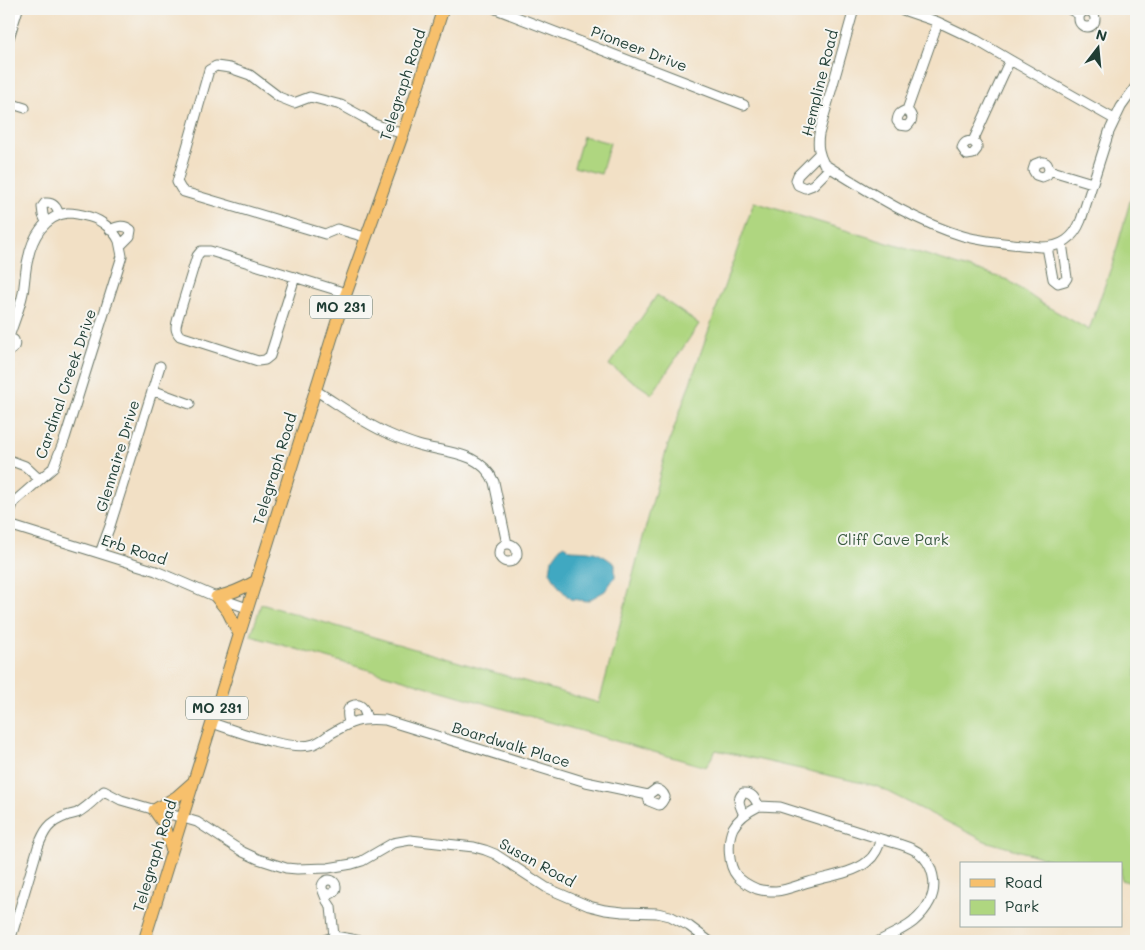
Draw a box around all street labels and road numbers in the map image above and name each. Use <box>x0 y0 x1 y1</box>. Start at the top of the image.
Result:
street label: Pioneer Drive <box>588 21 690 76</box>
street label: Telegraph Road <box>375 26 430 143</box>
street label: Hempline Road <box>796 27 842 138</box>
road number: MO 231 <box>310 296 372 318</box>
street label: Cardinal Creek Drive <box>30 306 100 461</box>
street label: Glennaire Drive <box>91 397 144 514</box>
street label: Telegraph Road <box>248 410 301 527</box>
street label: Erb Road <box>99 529 170 569</box>
road number: MO 231 <box>186 696 248 720</box>
street label: Boardwalk Place <box>450 717 573 772</box>
street label: Telegraph Road <box>128 797 181 914</box>
street label: Susan Road <box>496 833 579 891</box>

